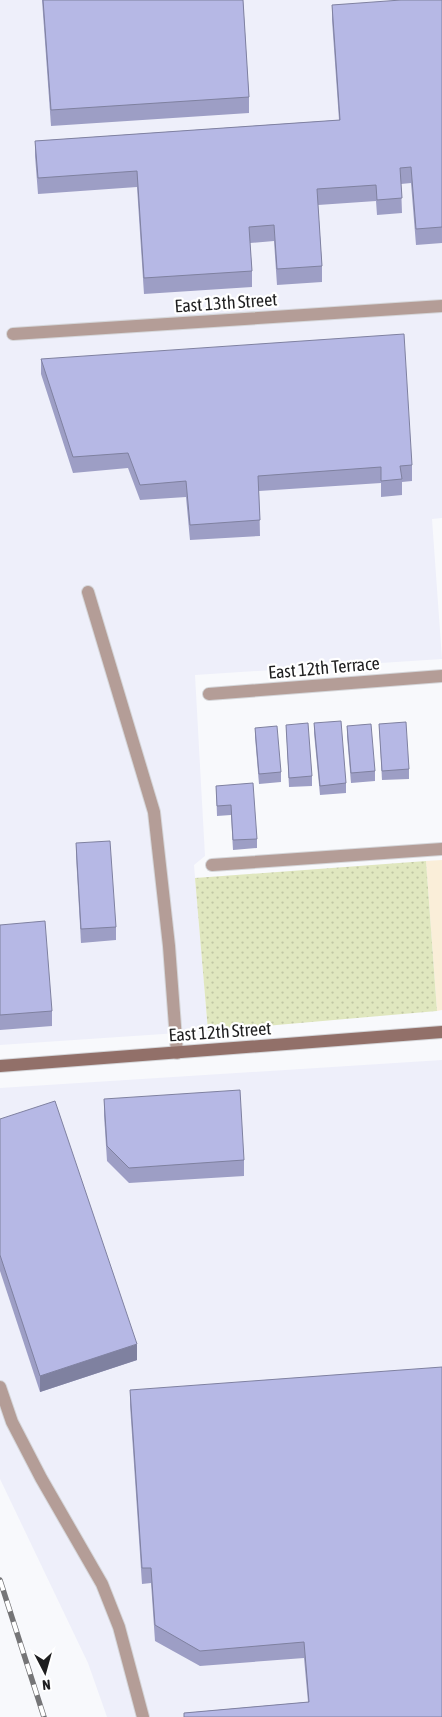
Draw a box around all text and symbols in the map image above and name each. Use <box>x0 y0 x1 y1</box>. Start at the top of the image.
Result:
street label: East 13th Street <box>174 288 278 317</box>
street label: East 12th Terrace <box>267 652 381 683</box>
street label: East 12th Street <box>168 1017 272 1046</box>
north arrow <box>20 1647 70 1697</box>
text: N <box>41 1677 51 1693</box>

